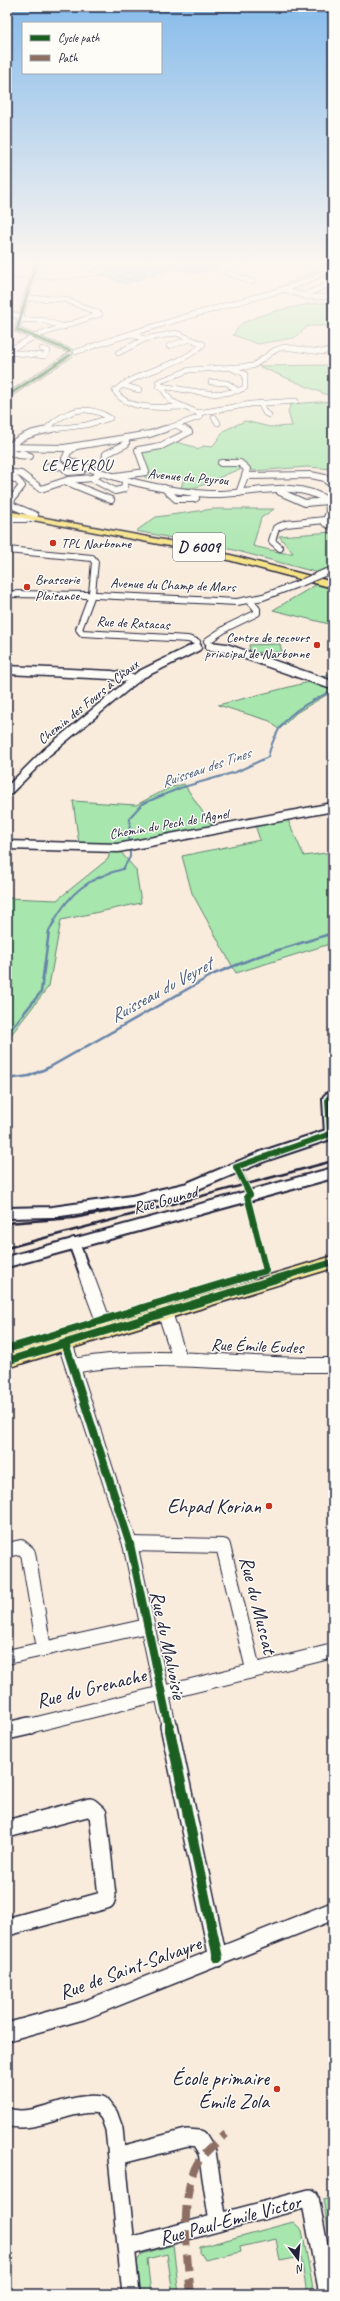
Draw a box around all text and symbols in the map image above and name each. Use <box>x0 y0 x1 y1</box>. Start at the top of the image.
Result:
legend <box>22 22 162 74</box>
text: Cycle path <box>58 30 100 46</box>
text: Path <box>58 50 78 66</box>
district label: LE PEYROU <box>42 456 114 475</box>
street label: Avenue du Peyrou <box>147 465 230 489</box>
road number: D 6009 <box>173 533 225 561</box>
place label: TPL Narbonne <box>61 535 133 552</box>
marker: TPL Narbonne <box>48 538 58 548</box>
place label: Brasserie Plaisance <box>35 571 81 604</box>
street label: Avenue du Champ de Mars <box>110 574 237 596</box>
marker: Brasserie Plaisance <box>22 582 32 592</box>
street label: Rue de Ratacas <box>96 613 171 633</box>
place label: Centre de secours principal de Narbonne <box>205 629 310 662</box>
marker: Centre de secours principal de Narbonne <box>312 640 322 650</box>
street label: Chemin des Fours à Chaux <box>34 655 143 748</box>
water label: Ruisseau des Tines <box>159 743 256 792</box>
street label: Chemin du Pech de l'Agnel <box>108 805 232 843</box>
water label: Ruisseau du Veyret <box>106 951 220 1027</box>
street label: Rue Gounod <box>131 1181 203 1219</box>
street label: Rue Émile Eudes <box>210 1333 306 1358</box>
place label: Ehpad Korian <box>167 1494 262 1519</box>
marker: Ehpad Korian <box>264 1501 274 1511</box>
street label: Rue du Muscat <box>234 1554 283 1659</box>
street label: Rue du Malvoisie <box>144 1589 192 1703</box>
street label: Rue du Grenache <box>34 1662 150 1714</box>
street label: Rue de Saint-Salvayre <box>56 1930 206 2005</box>
place label: École primaire Émile Zola <box>172 2066 270 2114</box>
marker: École primaire Émile Zola <box>272 2084 282 2094</box>
street label: Rue Paul-Émile Victor <box>156 2189 305 2251</box>
north arrow <box>278 2239 318 2279</box>
text: N <box>293 2261 306 2277</box>

